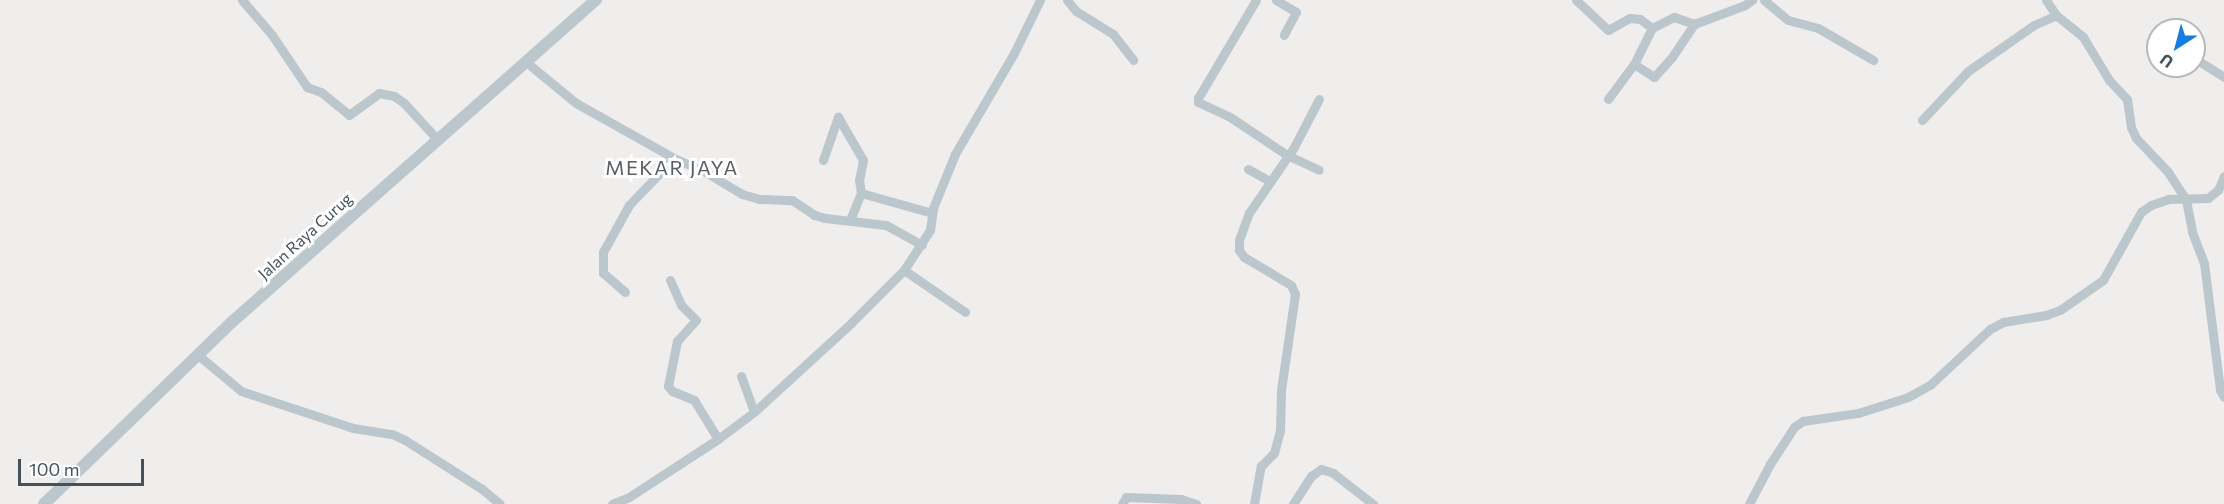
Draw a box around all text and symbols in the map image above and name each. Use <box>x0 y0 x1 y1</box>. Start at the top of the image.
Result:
north arrow <box>2146 18 2206 78</box>
text: U <box>2156 50 2177 72</box>
district label: MEKAR JAYA <box>605 155 739 179</box>
street label: Jalan Raya Curug <box>254 189 356 283</box>
scale bar <box>21 447 147 485</box>
text: 100 m <box>29 458 79 480</box>

